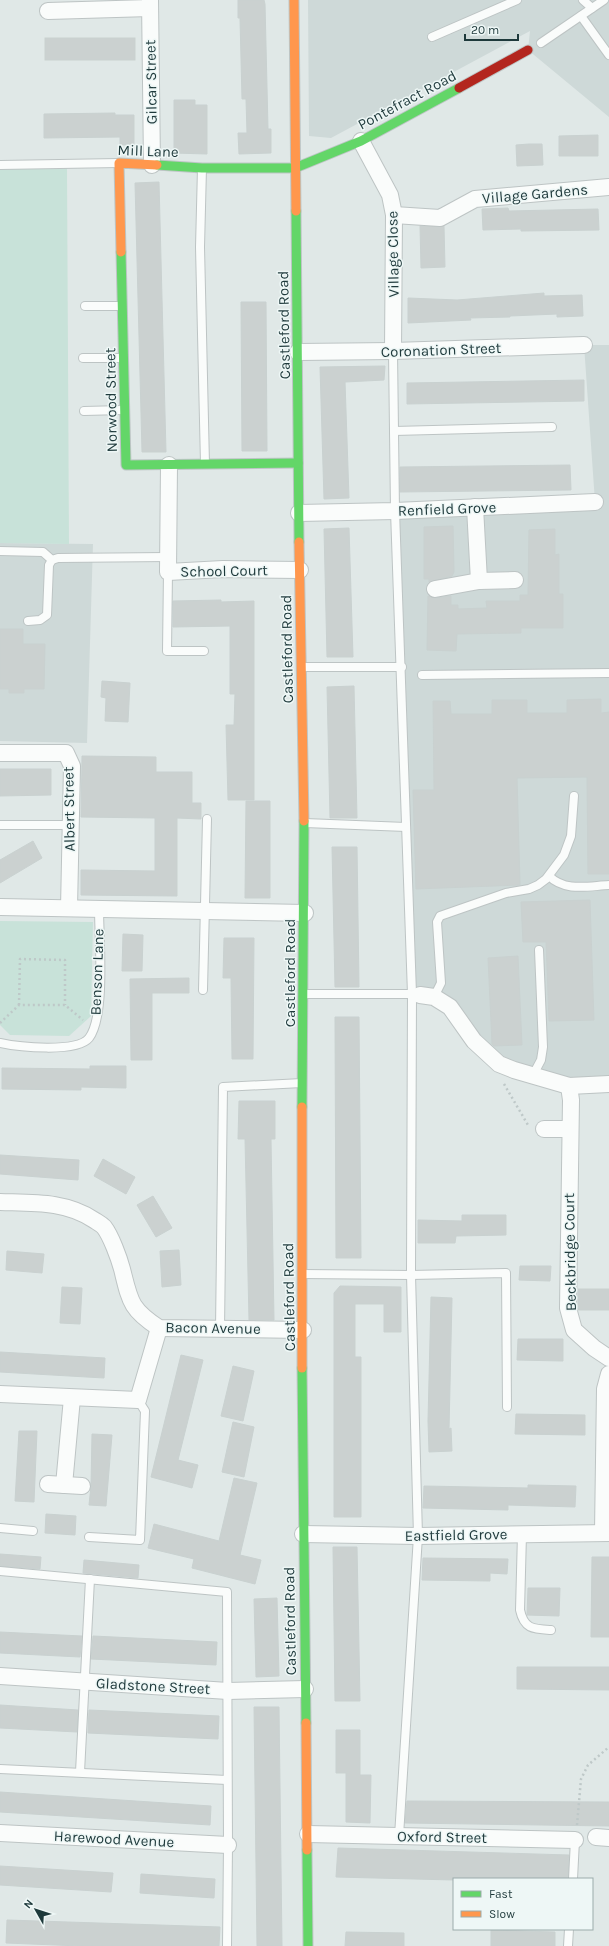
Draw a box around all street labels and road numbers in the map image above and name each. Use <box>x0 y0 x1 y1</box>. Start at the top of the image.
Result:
street label: Gilcar Street <box>141 39 161 124</box>
street label: Pontefract Road <box>355 66 459 134</box>
street label: Mill Lane <box>117 141 179 161</box>
street label: Village Gardens <box>481 180 589 208</box>
street label: Village Close <box>383 211 403 297</box>
street label: Castleford Road <box>274 271 294 379</box>
street label: Coronation Street <box>381 339 502 361</box>
street label: Norwood Street <box>101 347 121 453</box>
street label: Renfield Grove <box>397 498 497 520</box>
street label: School Court <box>180 561 268 581</box>
street label: Castleford Road <box>277 595 297 703</box>
street label: Albert Street <box>59 766 79 852</box>
street label: Castleford Road <box>281 919 299 1027</box>
street label: Benson Lane <box>86 928 108 1016</box>
street label: Beckbridge Court <box>560 1192 580 1311</box>
street label: Castleford Road <box>279 1243 299 1351</box>
street label: Bacon Avenue <box>165 1318 261 1338</box>
street label: Eastfield Grove <box>404 1525 508 1545</box>
street label: Castleford Road <box>280 1567 300 1675</box>
street label: Gladstone Street <box>95 1674 211 1698</box>
street label: Harewood Avenue <box>53 1827 175 1851</box>
street label: Oxford Street <box>397 1827 487 1847</box>

